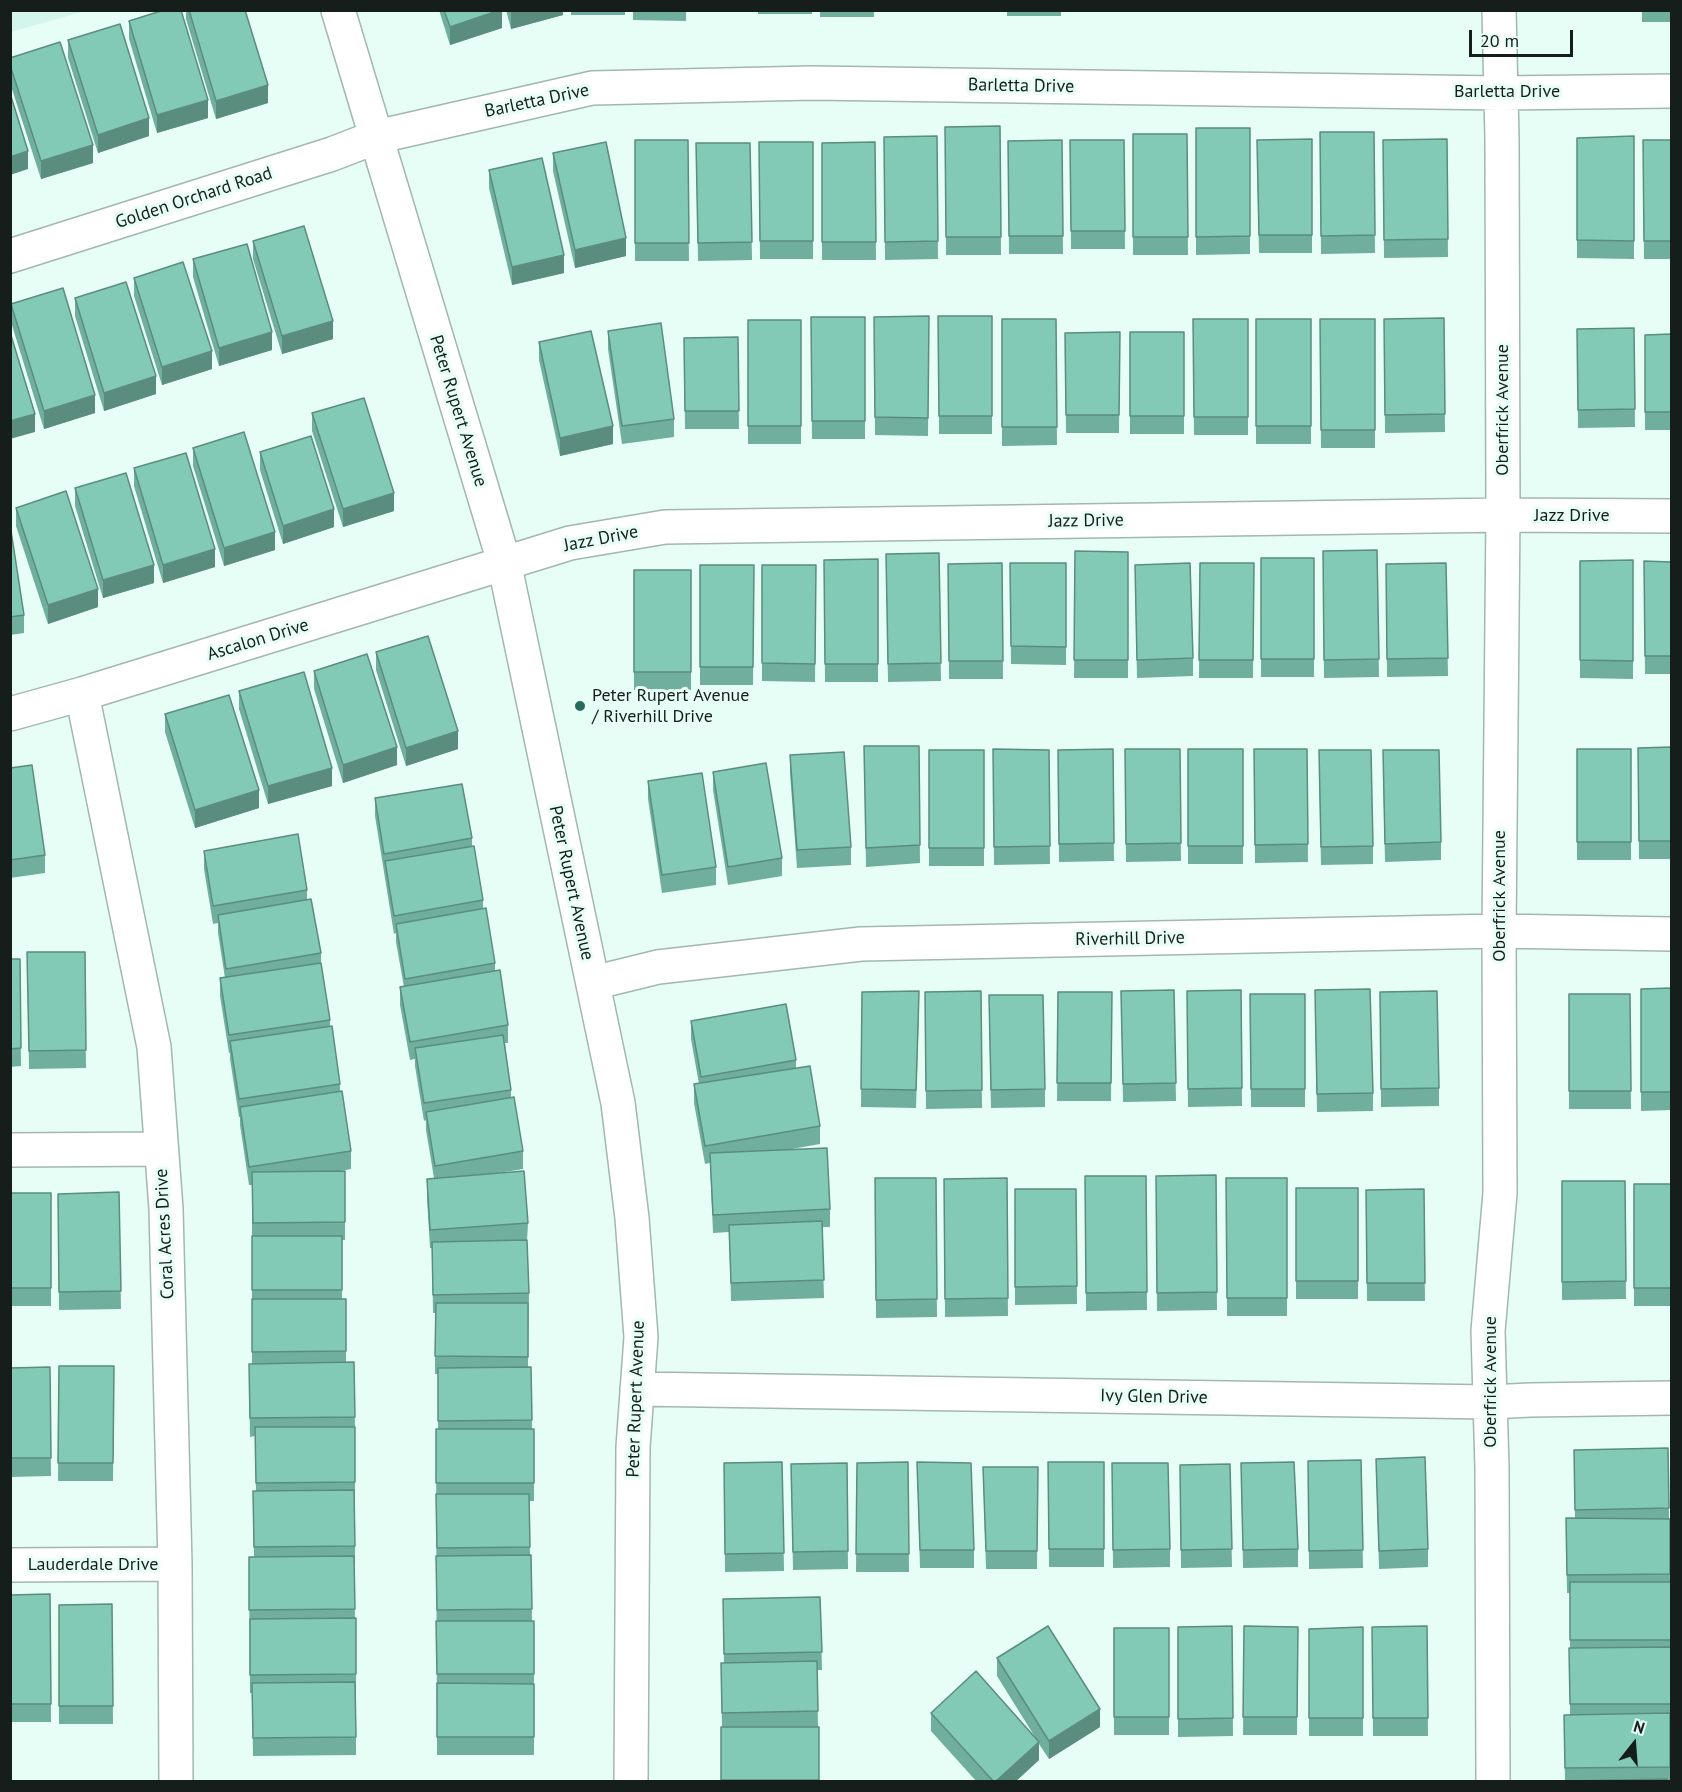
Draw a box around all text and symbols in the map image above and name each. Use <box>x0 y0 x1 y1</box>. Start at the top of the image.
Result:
scale bar <box>1472 18 1576 56</box>
text: 20 m <box>1480 29 1519 52</box>
street label: Barletta Drive <box>968 74 1074 98</box>
street label: Barletta Drive <box>483 79 591 123</box>
street label: Barletta Drive <box>1454 81 1560 103</box>
street label: Golden Orchard Road <box>113 162 275 234</box>
street label: Peter Rupert Avenue <box>425 333 491 489</box>
street label: Oberfrick Avenue <box>1492 344 1514 476</box>
street label: Jazz Drive <box>1534 505 1610 527</box>
street label: Jazz Drive <box>1048 510 1124 532</box>
street label: Jazz Drive <box>562 521 640 557</box>
street label: Ascalon Drive <box>205 614 311 666</box>
place label: Peter Rupert Avenue / Riverhill Drive <box>592 685 749 728</box>
marker: Peter Rupert Avenue / Riverhill Drive <box>573 699 587 713</box>
street label: Peter Rupert Avenue <box>544 804 598 962</box>
street label: Oberfrick Avenue <box>1489 830 1511 962</box>
street label: Riverhill Drive <box>1075 927 1185 951</box>
street label: Coral Acres Drive <box>151 1168 179 1300</box>
street label: Oberfrick Avenue <box>1480 1316 1502 1448</box>
street label: Peter Rupert Avenue <box>622 1320 650 1478</box>
street label: Ivy Glen Drive <box>1100 1385 1208 1409</box>
street label: Lauderdale Drive <box>28 1554 158 1576</box>
north arrow <box>1604 1714 1664 1774</box>
text: N <box>1631 1716 1647 1738</box>

